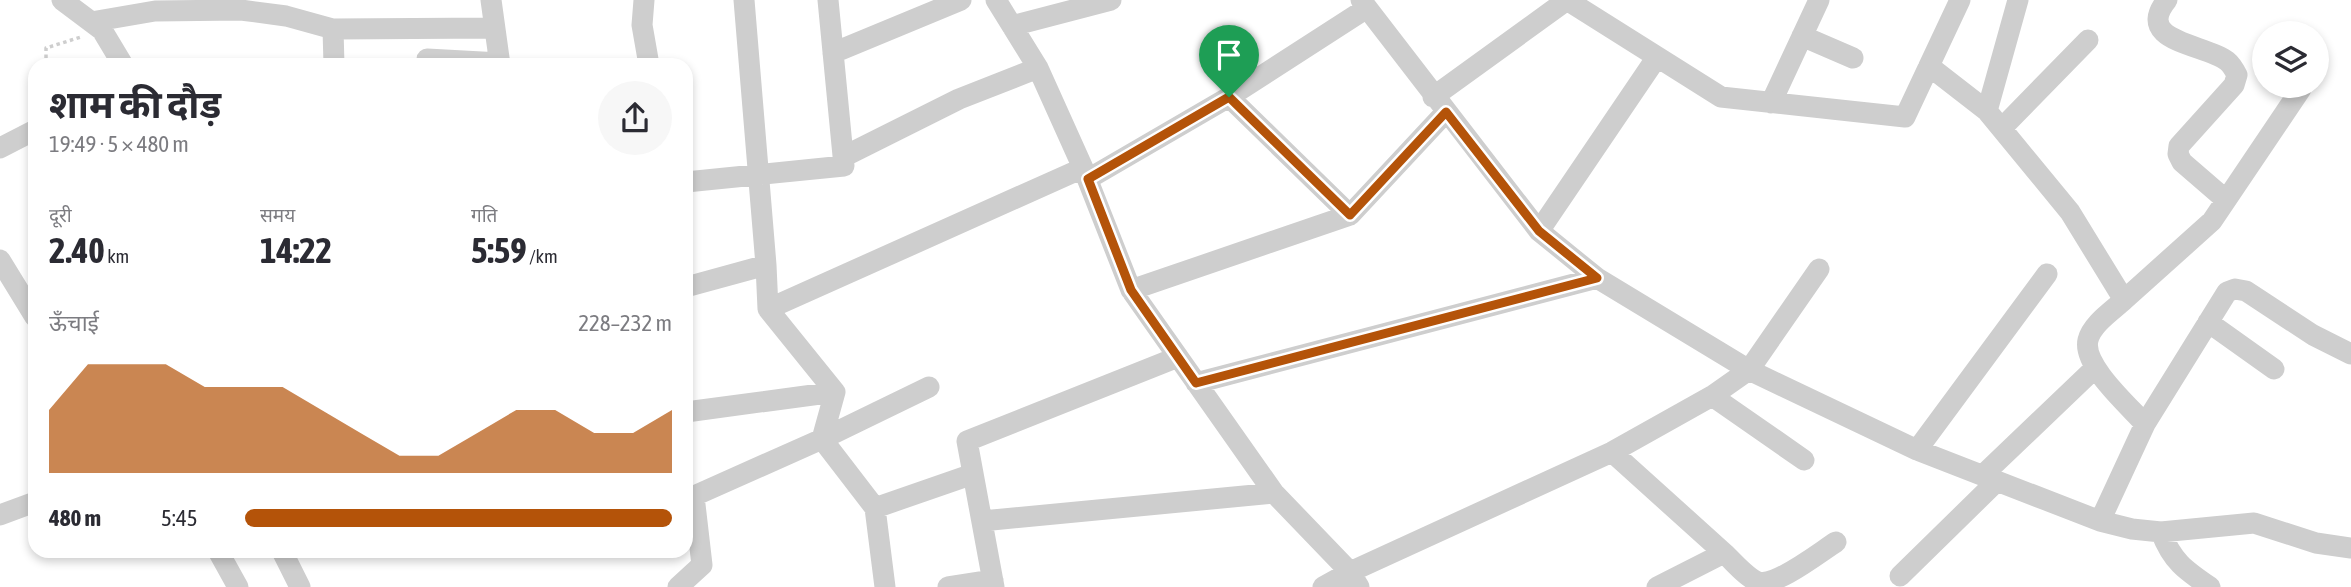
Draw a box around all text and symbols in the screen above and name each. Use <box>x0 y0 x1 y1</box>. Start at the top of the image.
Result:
map controls <box>2252 21 2329 98</box>
button: layers <box>2252 21 2329 98</box>
pin <box>1199 25 1259 97</box>
icon: arrive <box>1210 36 1248 74</box>
button: share <box>598 81 672 155</box>
text: शाम की दौड़ <box>49 83 221 126</box>
text: 19:49 · 5 × 480 m <box>49 131 189 157</box>
text: दूरी <box>49 204 72 226</box>
text: समय <box>260 204 295 226</box>
text: गति <box>471 204 497 226</box>
text: 2.40 <box>49 230 105 270</box>
text: 14:22 <box>260 230 332 270</box>
text: 5:59 <box>471 230 527 270</box>
text: km <box>105 245 129 267</box>
text: /km <box>527 245 558 267</box>
text: ऊँचाई <box>49 310 99 336</box>
text: 228–232 m <box>578 310 672 336</box>
text: 480 m <box>49 505 101 531</box>
text: 5:45 <box>161 505 198 531</box>

